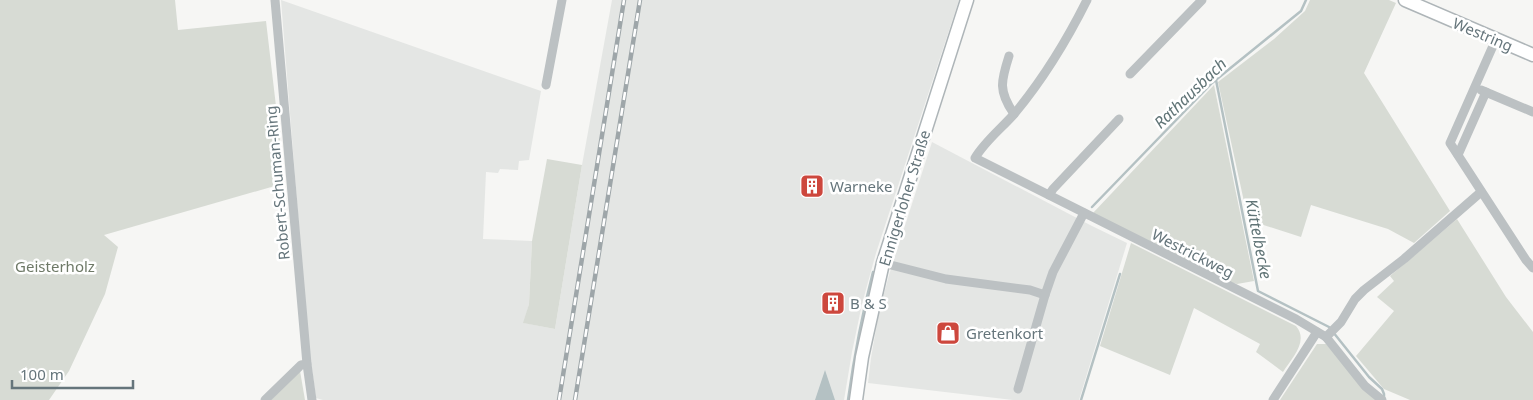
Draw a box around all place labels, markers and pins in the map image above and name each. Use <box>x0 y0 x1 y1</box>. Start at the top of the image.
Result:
building icon: Warneke <box>799 173 825 199</box>
place label: Warneke <box>830 176 892 196</box>
building icon: B & S <box>820 290 846 316</box>
place label: B & S <box>850 293 887 313</box>
shop icon: Gretenkort <box>935 320 961 346</box>
place label: Gretenkort <box>966 323 1044 343</box>

